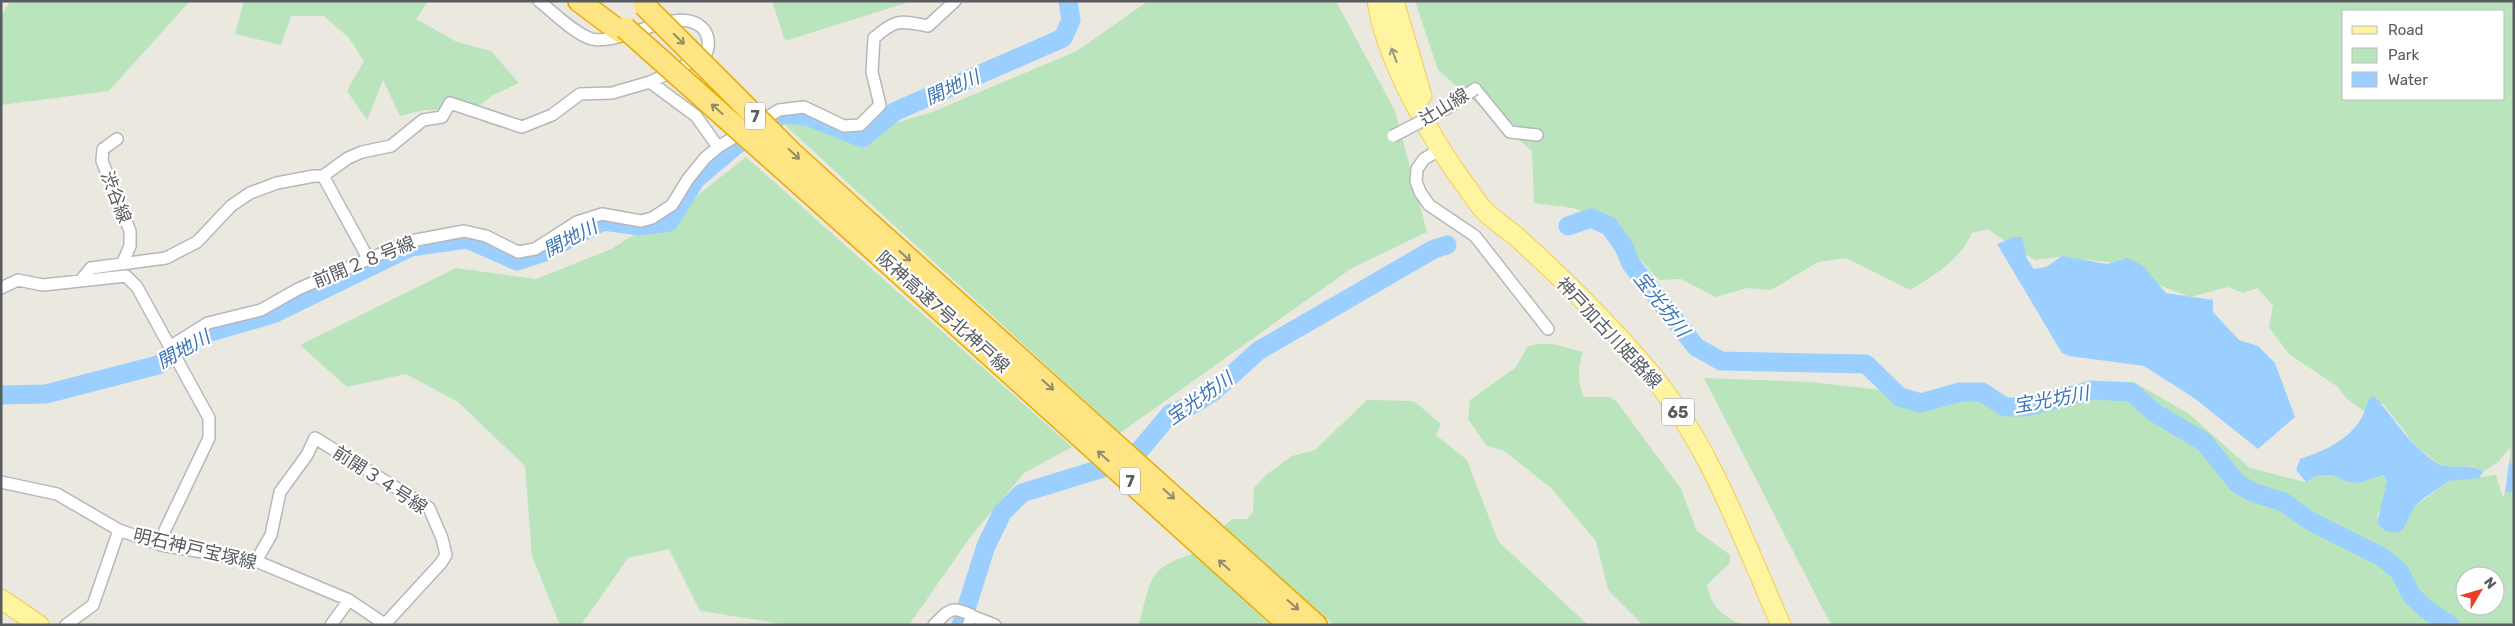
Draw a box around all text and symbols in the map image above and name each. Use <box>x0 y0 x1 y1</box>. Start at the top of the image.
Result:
legend <box>2342 10 2505 100</box>
text: Road <box>2388 21 2424 39</box>
one-way arrow <box>673 33 685 46</box>
text: Park <box>2388 46 2419 64</box>
one-way arrow <box>1389 48 1398 63</box>
water label: 開地川 <box>921 65 985 110</box>
text: Water <box>2388 71 2428 89</box>
street label: 辻山線 <box>1415 84 1473 130</box>
road number: 7 <box>745 102 765 130</box>
one-way arrow <box>711 103 724 114</box>
one-way arrow <box>788 148 800 160</box>
street label: 渋谷線 <box>96 168 136 226</box>
water label: 開地川 <box>540 214 603 262</box>
street label: 前開２８号線 <box>310 232 418 292</box>
street label: 阪神高速7号北神戸線 <box>872 247 1014 377</box>
one-way arrow <box>899 250 912 262</box>
water label: 宝光坊川 <box>1629 267 1695 343</box>
street label: 神戸加古川姫路線 <box>1552 273 1666 393</box>
water label: 開地川 <box>153 325 215 373</box>
water label: 宝光坊川 <box>1162 366 1239 430</box>
one-way arrow <box>1042 379 1055 391</box>
water label: 宝光坊川 <box>2012 381 2092 417</box>
road number: 65 <box>1662 398 1694 426</box>
street label: 前開３４号線 <box>329 441 431 519</box>
one-way arrow <box>1096 450 1109 462</box>
road number: 7 <box>1120 468 1140 494</box>
one-way arrow <box>1163 488 1176 500</box>
street label: 明石神戸宝塚線 <box>131 524 259 574</box>
one-way arrow <box>1217 559 1230 571</box>
north arrow <box>2455 566 2505 616</box>
text: N <box>2480 574 2500 593</box>
one-way arrow <box>1287 599 1300 611</box>

